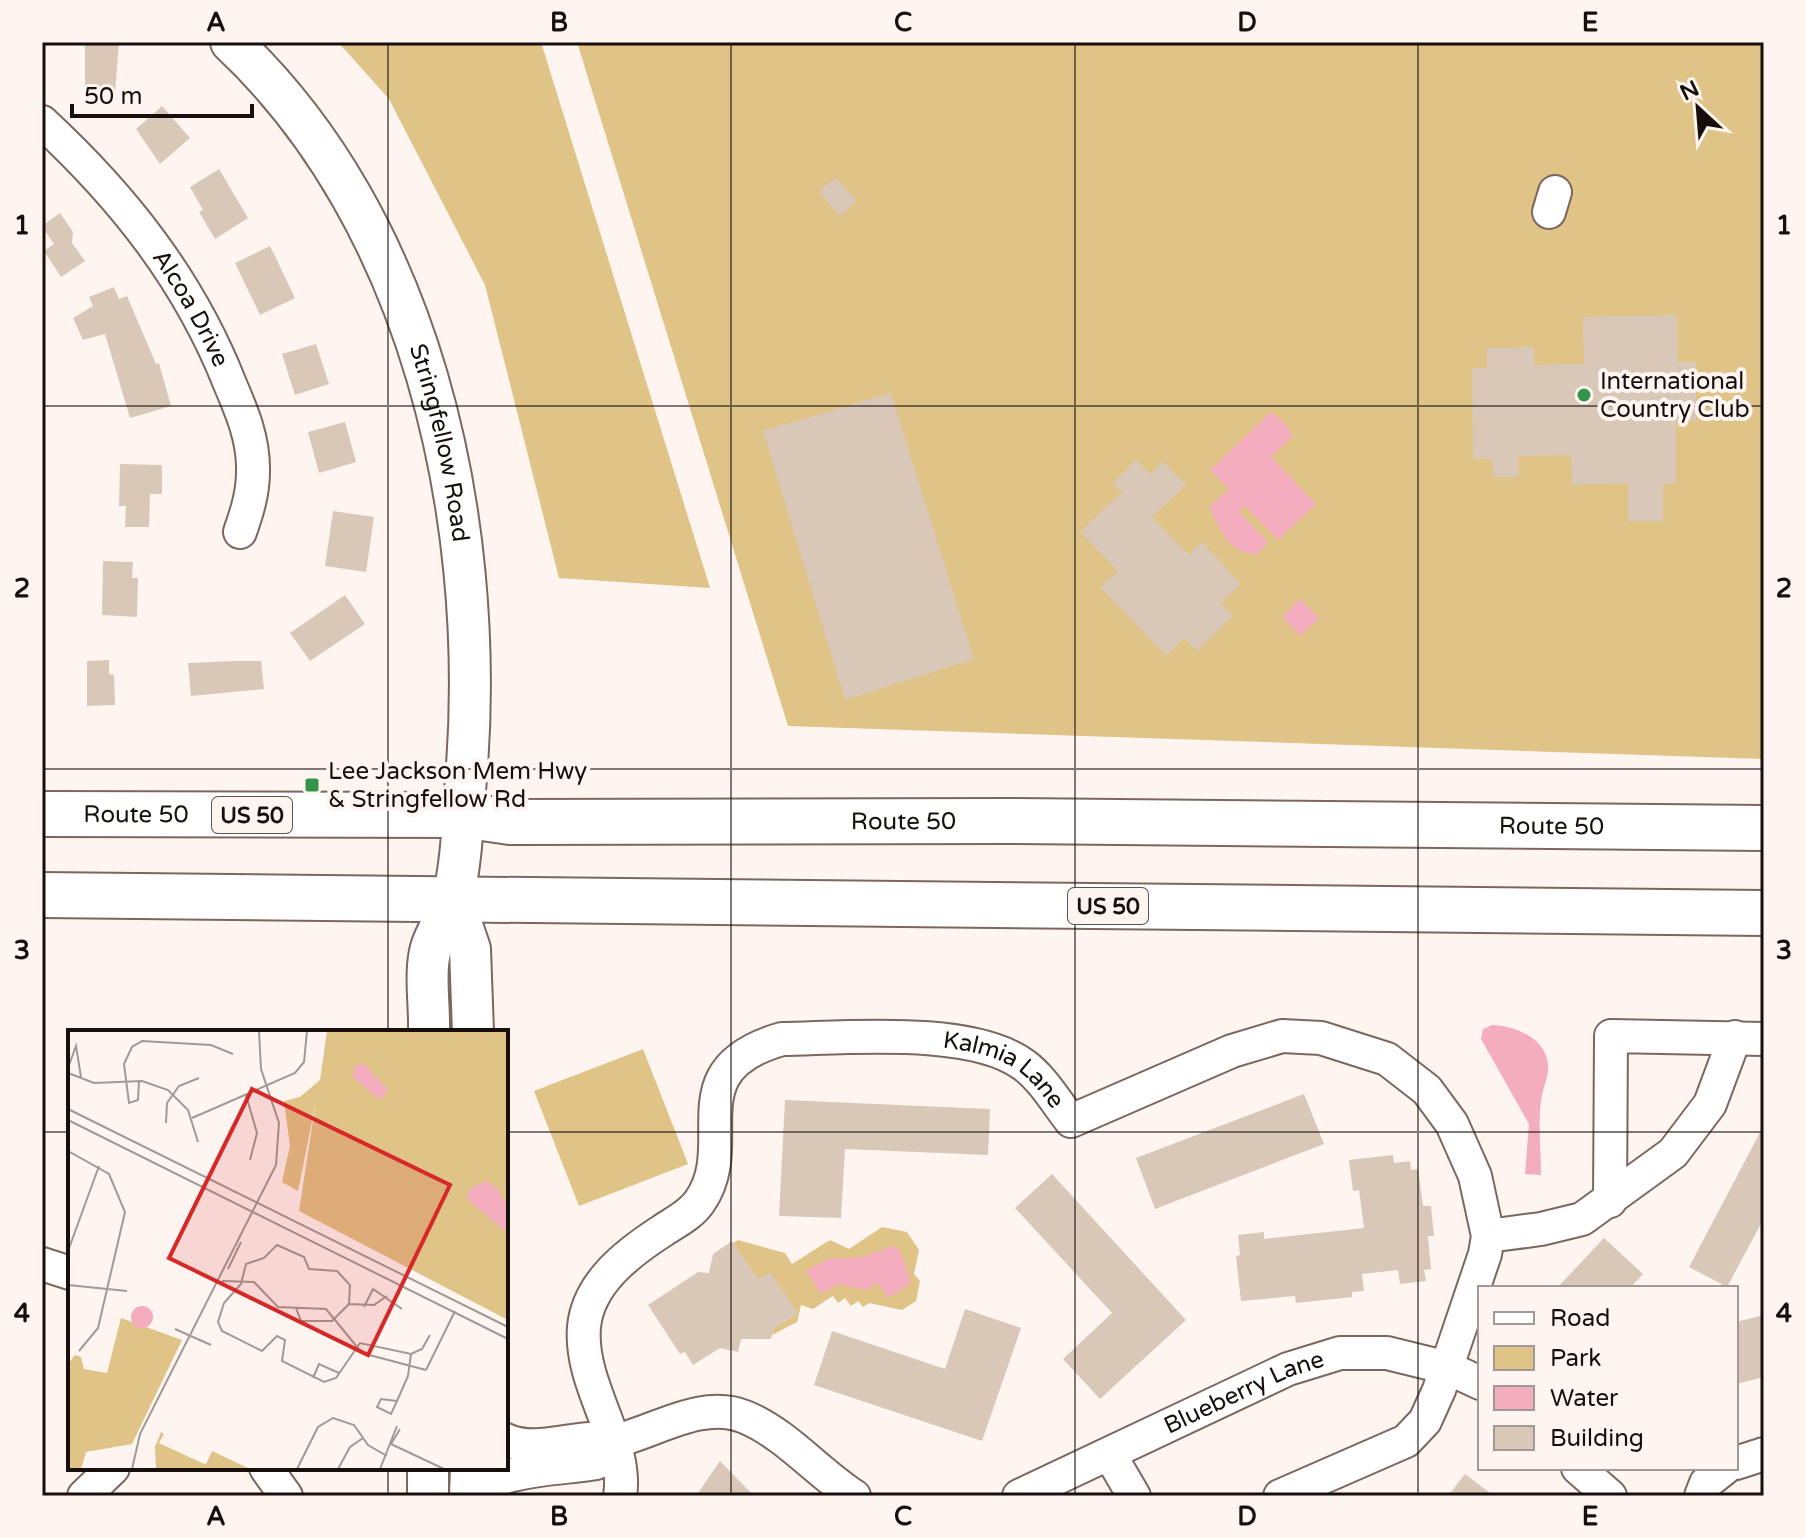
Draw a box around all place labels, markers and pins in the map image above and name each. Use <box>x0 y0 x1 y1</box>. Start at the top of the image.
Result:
place label: International Country Club <box>1600 367 1750 424</box>
marker: International Country Club <box>1575 386 1593 404</box>
place label: Lee Jackson Mem Hwy & Stringfellow Rd <box>328 757 587 814</box>
marker: Lee Jackson Mem Hwy & Stringfellow Rd <box>303 776 321 794</box>

